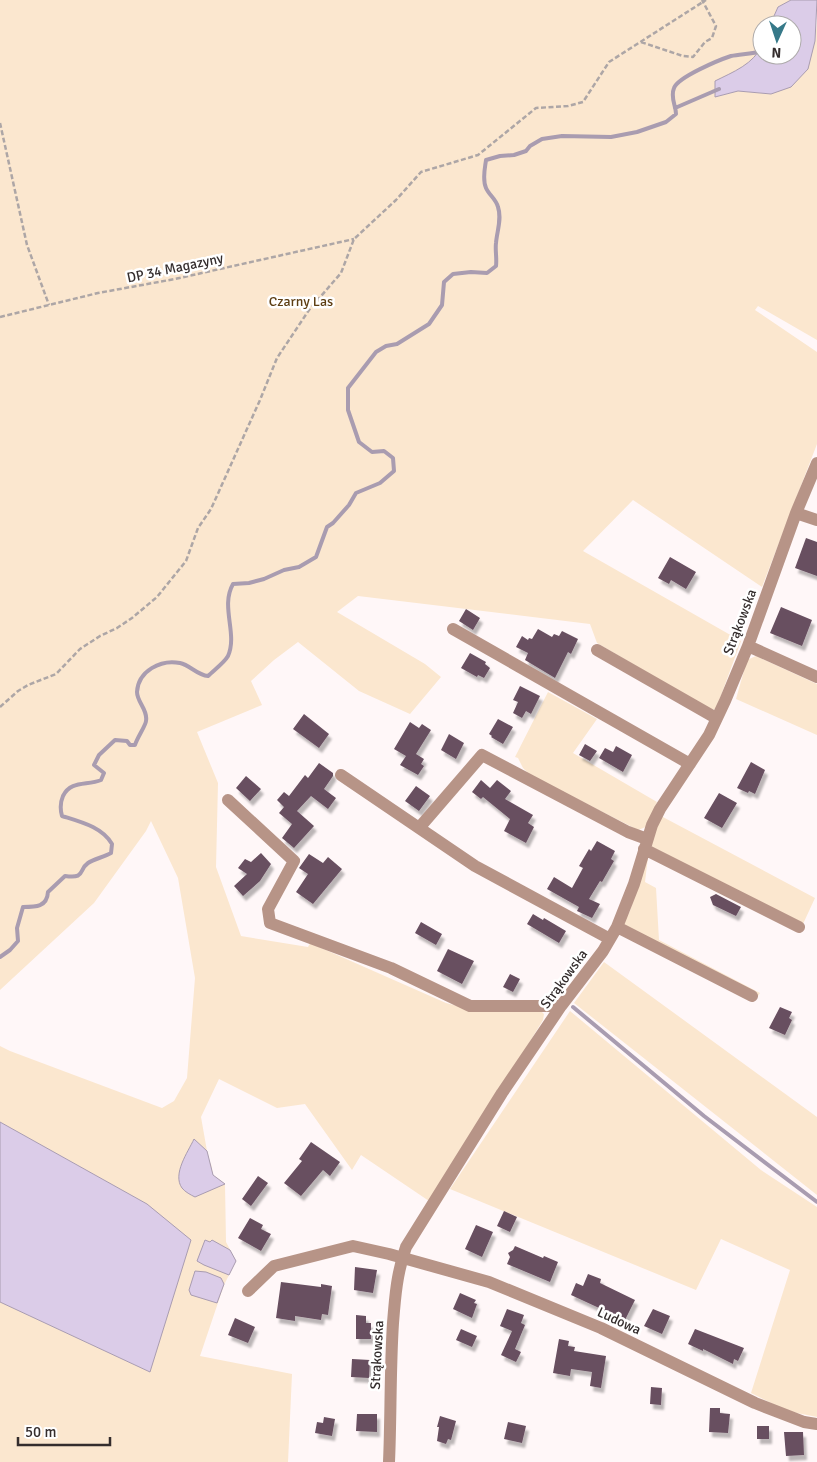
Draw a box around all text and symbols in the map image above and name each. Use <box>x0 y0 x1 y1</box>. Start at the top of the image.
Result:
north arrow <box>752 15 802 65</box>
text: N <box>771 44 782 61</box>
street label: DP 34 Magazyny <box>125 249 225 286</box>
park label: Czarny Las <box>269 293 333 310</box>
street label: Strąkowska <box>720 587 760 657</box>
street label: Strąkowska <box>537 946 591 1012</box>
street label: Ludowa <box>594 1304 644 1338</box>
street label: Strąkowska <box>367 1320 387 1390</box>
scale bar <box>18 1414 110 1446</box>
text: 50 m <box>25 1423 56 1441</box>

